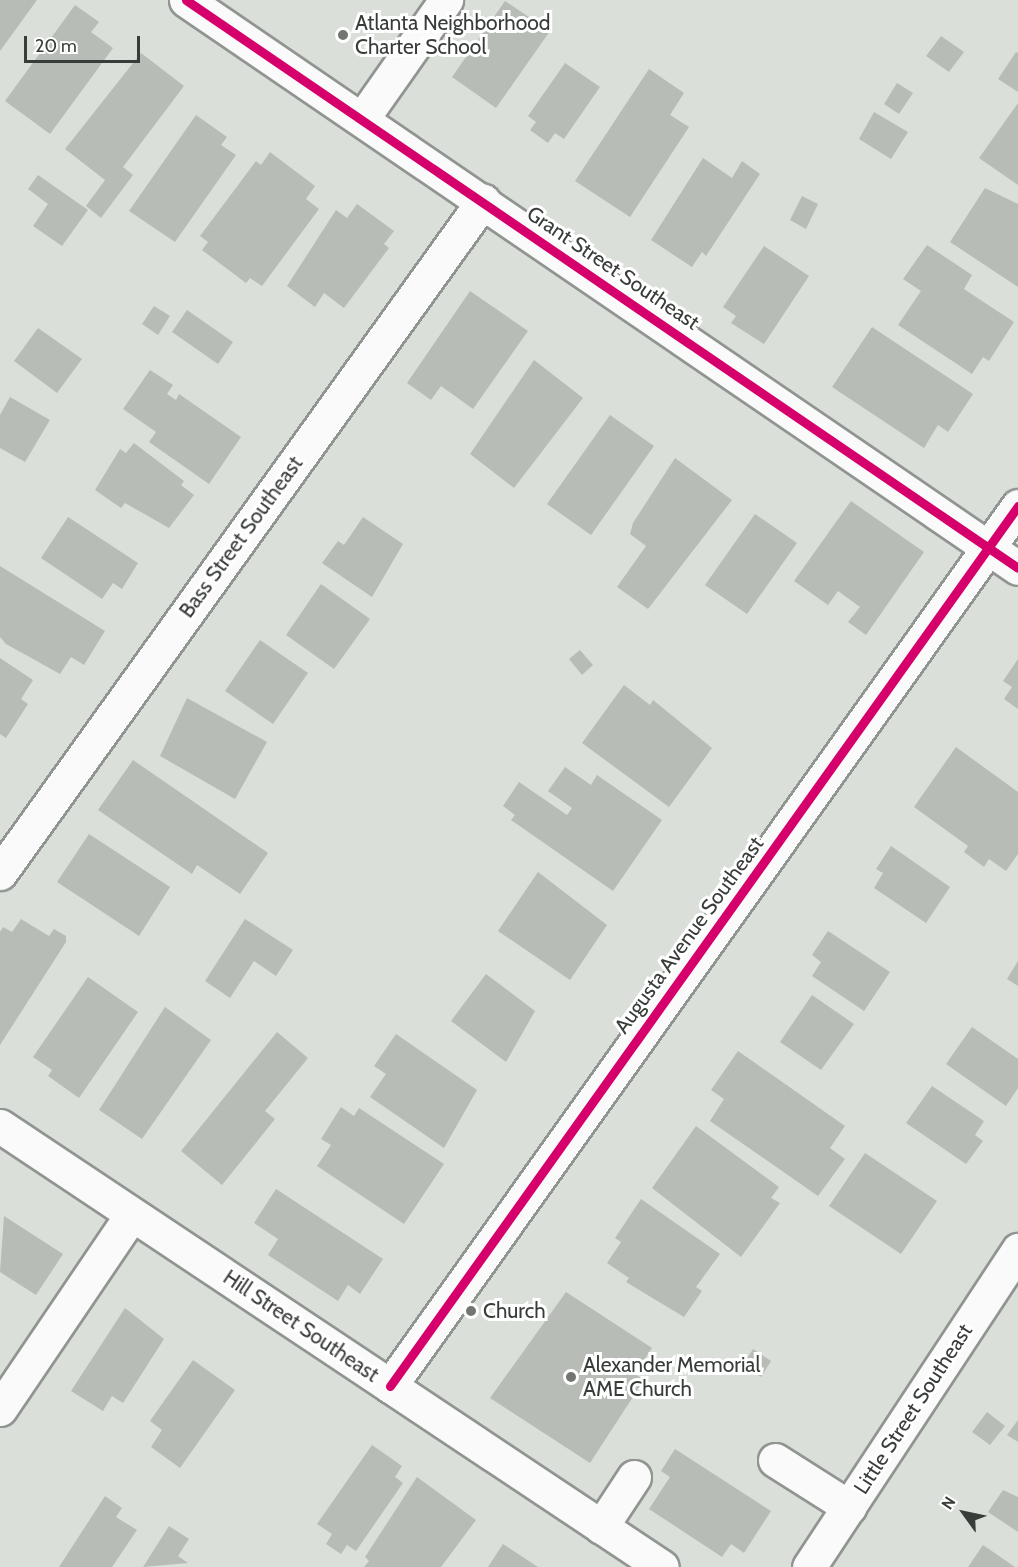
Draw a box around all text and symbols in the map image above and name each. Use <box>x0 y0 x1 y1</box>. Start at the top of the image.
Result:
place label: Atlanta Neighborhood Charter School <box>355 10 550 60</box>
scale bar <box>27 24 142 62</box>
marker: Atlanta Neighborhood Charter School <box>336 28 350 42</box>
text: 20 m <box>35 35 77 57</box>
street label: Grant Street Southeast <box>522 201 704 335</box>
street label: Bass Street Southeast <box>174 451 308 623</box>
street label: Augusta Avenue Southeast <box>609 832 769 1038</box>
street label: Hill Street Southeast <box>218 1265 384 1387</box>
place label: Church <box>483 1298 546 1324</box>
marker: Church <box>464 1304 478 1318</box>
street label: Little Street Southeast <box>849 1319 977 1499</box>
place label: Alexander Memorial AME Church <box>583 1352 760 1402</box>
marker: Alexander Memorial AME Church <box>564 1370 578 1384</box>
north arrow <box>934 1483 994 1543</box>
text: N <box>937 1493 960 1513</box>

